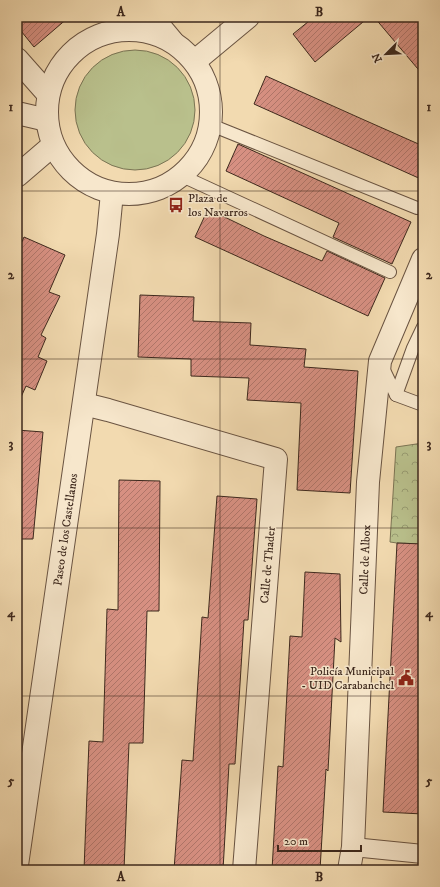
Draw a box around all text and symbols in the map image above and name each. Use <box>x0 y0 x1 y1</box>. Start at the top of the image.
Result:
text: A <box>116 4 126 20</box>
text: B <box>315 4 323 20</box>
north arrow <box>366 34 406 74</box>
text: N <box>370 51 386 65</box>
text: 1 <box>9 99 14 115</box>
text: 1 <box>427 99 432 115</box>
place label: Plaza de los Navarros <box>188 191 248 220</box>
bus stop icon: Plaza de los Navarros <box>167 196 185 214</box>
text: 2 <box>8 267 15 283</box>
text: 2 <box>426 267 433 283</box>
text: 3 <box>9 436 14 452</box>
text: 3 <box>427 436 432 452</box>
street label: Paseo de los Castellanos <box>50 472 81 587</box>
street label: Calle de Albox <box>356 524 374 595</box>
street label: Calle de Thader <box>257 525 279 604</box>
text: 4 <box>6 605 15 622</box>
text: 4 <box>424 605 433 622</box>
place label: Policía Municipal - UID Carabanchel <box>301 664 394 693</box>
public building icon: Policía Municipal - UID Carabanchel <box>397 669 415 687</box>
text: 5 <box>7 773 15 789</box>
text: 5 <box>425 773 433 789</box>
scale bar <box>278 827 361 853</box>
text: 20 m <box>284 834 308 849</box>
text: A <box>116 869 126 885</box>
text: B <box>315 869 323 885</box>

